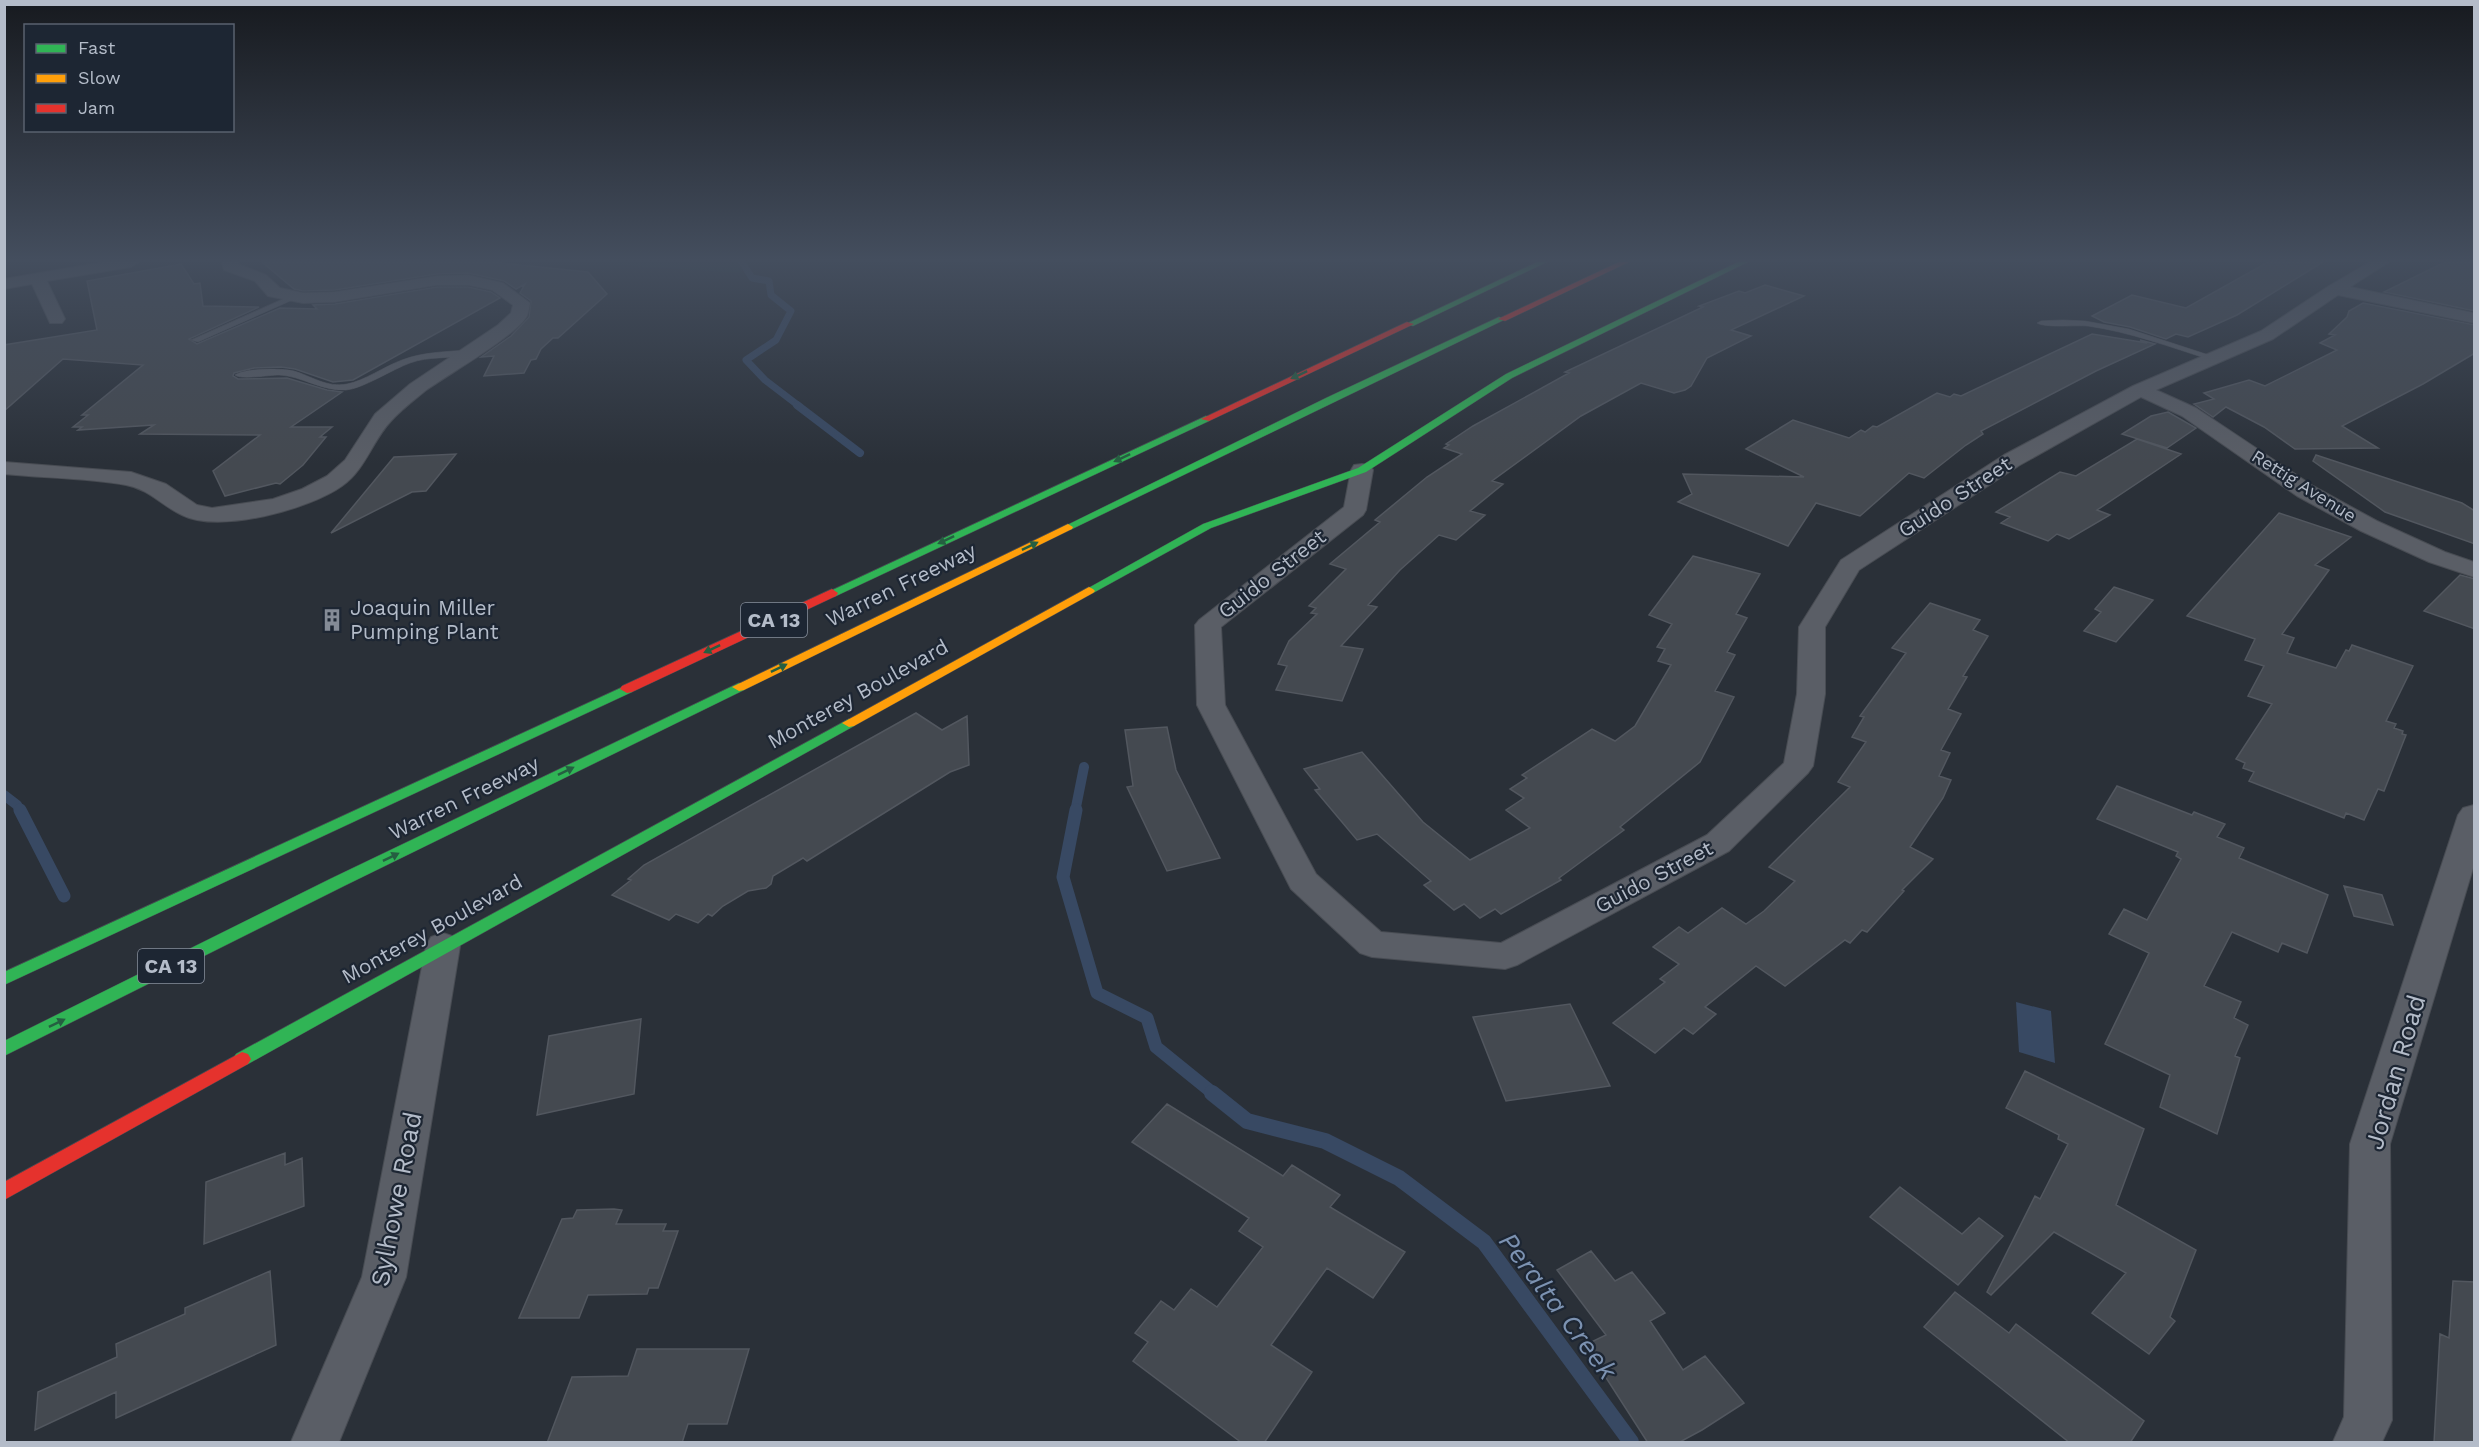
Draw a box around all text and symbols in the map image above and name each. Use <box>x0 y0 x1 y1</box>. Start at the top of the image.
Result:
legend <box>24 24 234 132</box>
text: Fast <box>78 37 116 58</box>
text: Slow <box>78 67 121 88</box>
text: Jam <box>78 97 115 118</box>
one-way arrow <box>1291 371 1308 380</box>
street label: Rettig Avenue <box>2248 445 2360 526</box>
street label: Guido Street <box>1893 451 2016 542</box>
one-way arrow <box>1114 453 1131 462</box>
street label: Guido Street <box>1213 524 1331 623</box>
one-way arrow <box>937 536 954 545</box>
street label: Warren Freeway <box>822 537 980 632</box>
one-way arrow <box>1022 541 1039 550</box>
place label: Joaquin Miller Pumping Plant <box>350 595 499 644</box>
road number: CA 13 <box>741 603 807 637</box>
building icon: Joaquin Miller Pumping Plant <box>319 607 345 633</box>
street label: Monterey Boulevard <box>763 633 953 754</box>
one-way arrow <box>703 645 720 654</box>
one-way arrow <box>771 663 788 672</box>
street label: Warren Freeway <box>385 750 543 845</box>
one-way arrow <box>558 767 575 776</box>
street label: Guido Street <box>1591 835 1717 918</box>
one-way arrow <box>382 852 400 862</box>
street label: Monterey Boulevard <box>337 868 527 989</box>
road number: CA 13 <box>138 949 204 983</box>
street label: Jordan Road <box>2359 991 2431 1153</box>
one-way arrow <box>48 1018 65 1028</box>
street label: Sylhowe Road <box>364 1109 428 1289</box>
water label: Peralta Creek <box>1492 1226 1625 1387</box>

